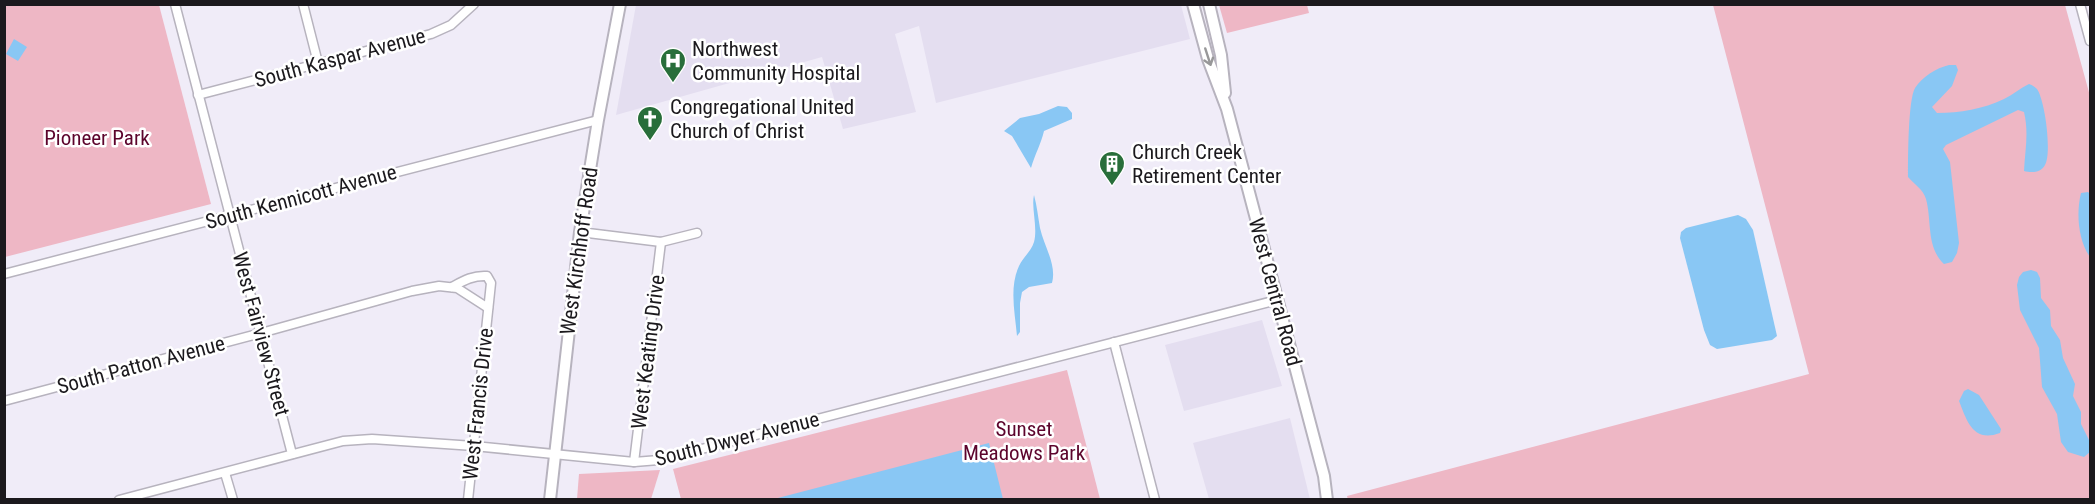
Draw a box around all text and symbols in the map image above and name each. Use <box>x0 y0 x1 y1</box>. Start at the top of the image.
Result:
street label: South Kaspar Avenue <box>252 24 428 92</box>
place label: Northwest Community Hospital <box>692 37 860 85</box>
hospital icon: Northwest Community Hospital <box>658 46 688 84</box>
one-way arrow <box>1203 47 1214 66</box>
place label: Congregational United Church of Christ <box>670 95 854 143</box>
church icon: Congregational United Church of Christ <box>635 104 665 142</box>
park label: Pioneer Park <box>44 126 150 150</box>
place label: Church Creek Retirement Center <box>1132 140 1281 188</box>
building icon: Church Creek Retirement Center <box>1097 149 1127 187</box>
street label: South Kennicott Avenue <box>203 160 399 234</box>
street label: West Kirchhoff Road <box>555 165 603 337</box>
street label: West Central Road <box>1244 215 1306 369</box>
street label: West Fairview Street <box>228 249 294 419</box>
street label: West Keating Drive <box>627 273 669 431</box>
street label: West Francis Drive <box>458 327 498 481</box>
street label: South Patton Avenue <box>55 331 228 399</box>
street label: South Dwyer Avenue <box>652 407 822 471</box>
park label: Sunset Meadows Park <box>963 417 1086 465</box>

